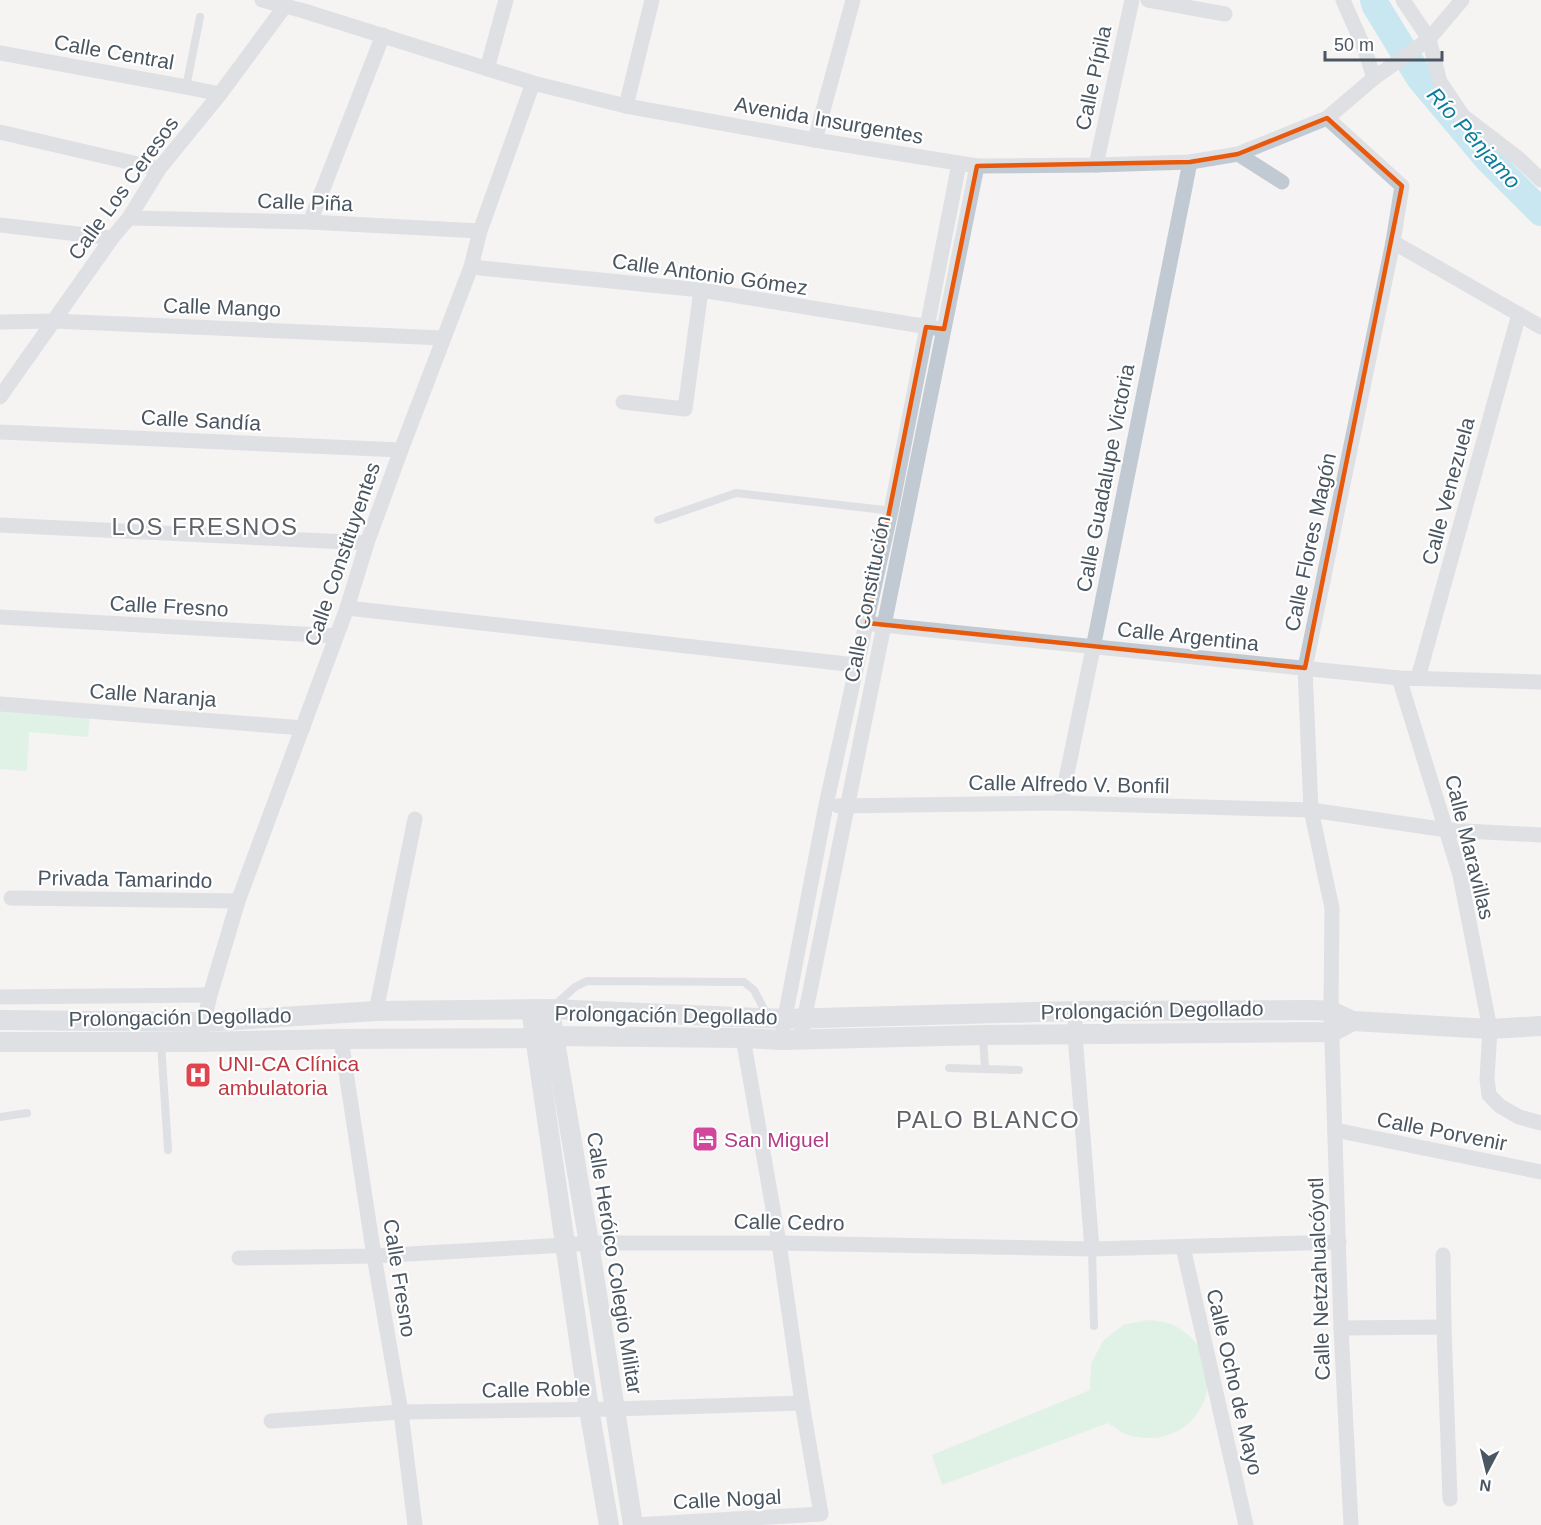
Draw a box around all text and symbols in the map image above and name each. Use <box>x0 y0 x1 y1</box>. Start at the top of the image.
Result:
street label: Calle Pípila <box>1071 23 1115 132</box>
scale bar <box>1325 24 1442 62</box>
street label: Calle Central <box>52 30 176 74</box>
text: 50 m <box>1334 35 1374 55</box>
water label: Río Pénjamo <box>1422 82 1526 194</box>
street label: Avenida Insurgentes <box>733 92 925 148</box>
street label: Calle Los Ceresos <box>63 112 183 264</box>
street label: Calle Piña <box>257 189 354 215</box>
street label: Calle Antonio Gómez <box>611 249 809 299</box>
street label: Calle Mango <box>163 293 281 321</box>
street label: Calle Guadalupe Victoria <box>1072 362 1138 594</box>
street label: Calle Sandía <box>140 405 262 435</box>
street label: Calle Venezuela <box>1417 414 1479 567</box>
street label: Calle Flores Magón <box>1280 451 1340 633</box>
street label: Calle Constituyentes <box>300 459 384 649</box>
district label: LOS FRESNOS <box>111 513 299 540</box>
street label: Calle Constitución <box>840 514 894 684</box>
street label: Calle Fresno <box>109 591 229 621</box>
street label: Calle Argentina <box>1116 617 1260 655</box>
street label: Calle Naranja <box>89 679 218 711</box>
street label: Calle Alfredo V. Bonfil <box>968 771 1170 797</box>
street label: Calle Maravillas <box>1441 772 1499 922</box>
street label: Privada Tamarindo <box>37 866 213 892</box>
street label: Prolongación Degollado <box>1040 997 1264 1023</box>
street label: Prolongación Degollado <box>554 1002 778 1028</box>
street label: Prolongación Degollado <box>68 1004 292 1030</box>
place label: UNI-CA Clínica ambulatoria <box>218 1052 360 1099</box>
hospital icon: UNI-CA Clínica ambulatoria <box>183 1060 213 1090</box>
district label: PALO BLANCO <box>896 1106 1080 1133</box>
street label: Calle Porvenir <box>1375 1107 1509 1155</box>
hotel icon: San Miguel <box>690 1124 720 1154</box>
place label: San Miguel <box>724 1128 829 1151</box>
street label: Calle Heróico Colegio Militar <box>583 1130 647 1396</box>
street label: Calle Netzahualcóyotl <box>1304 1177 1334 1381</box>
street label: Calle Cedro <box>733 1210 845 1234</box>
street label: Calle Fresno <box>379 1217 421 1339</box>
street label: Calle Ocho de Mayo <box>1202 1287 1268 1477</box>
street label: Calle Roble <box>482 1377 590 1401</box>
north arrow <box>1457 1441 1517 1501</box>
text: N <box>1478 1476 1492 1495</box>
street label: Calle Nogal <box>672 1485 782 1513</box>

